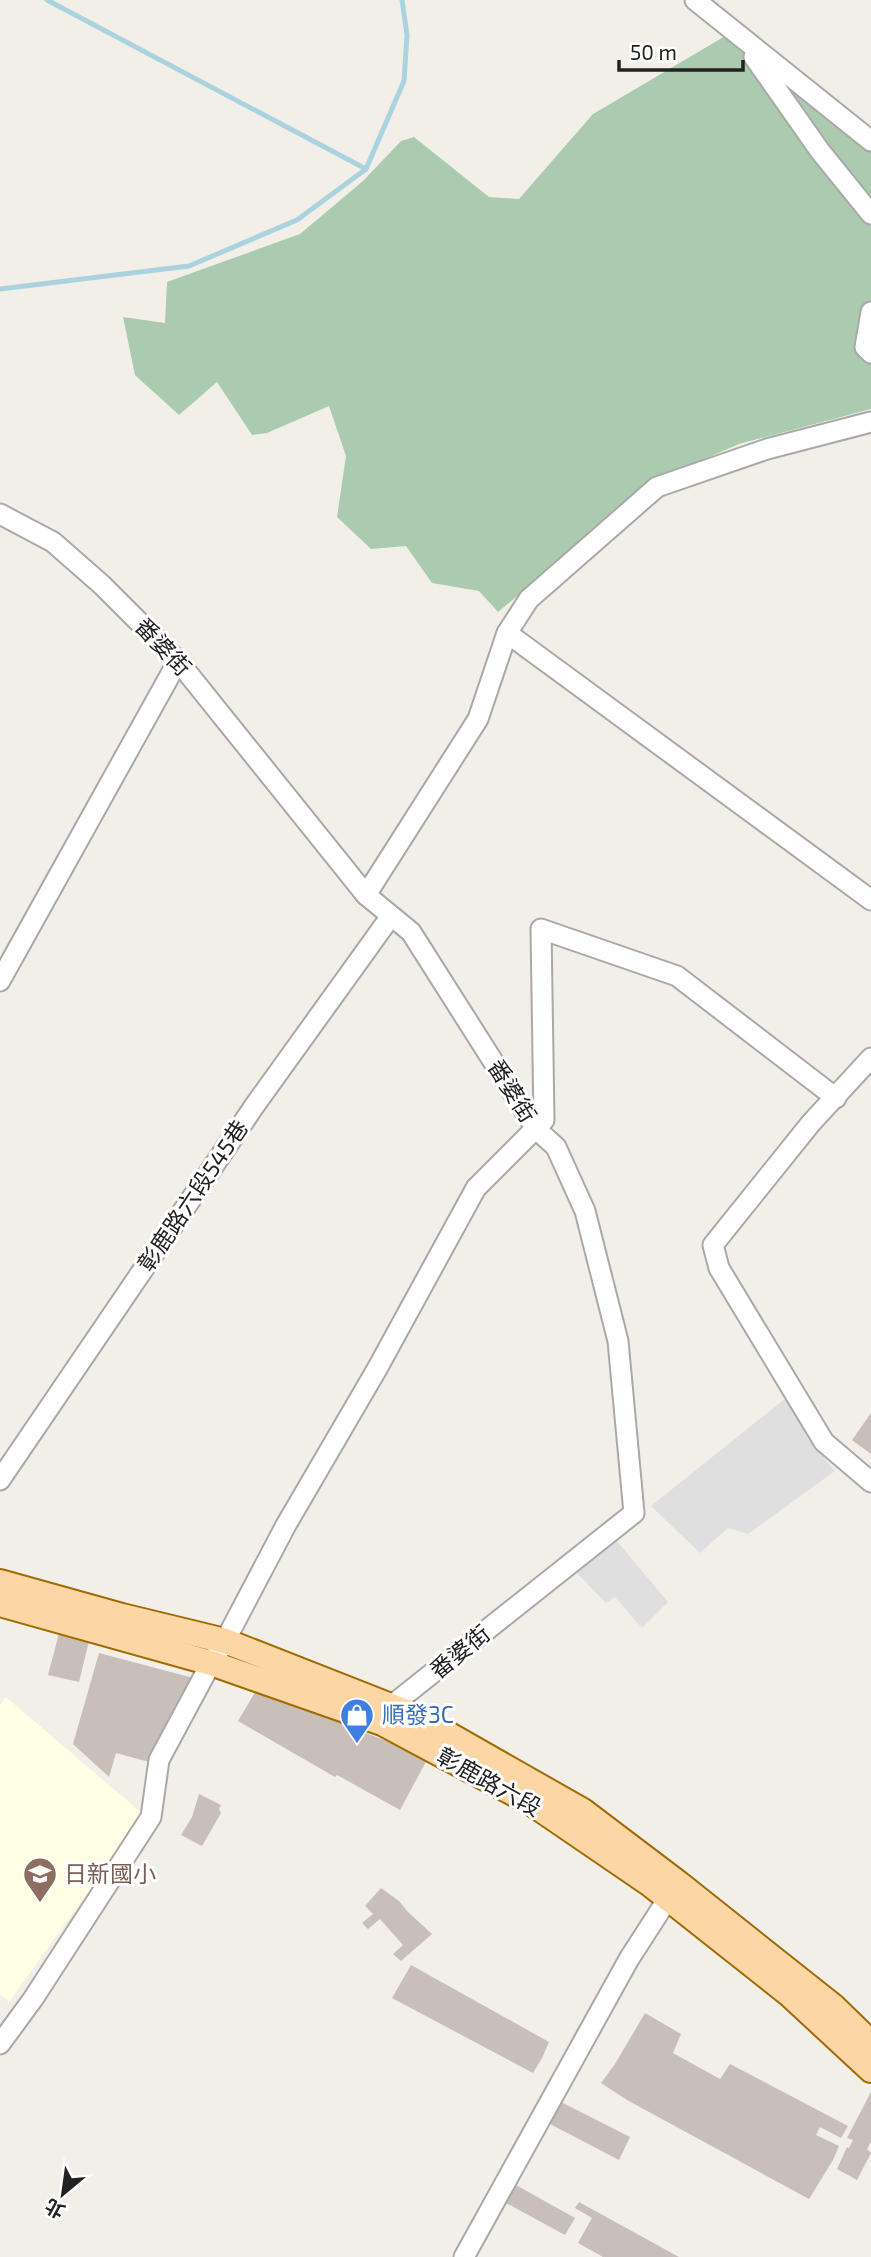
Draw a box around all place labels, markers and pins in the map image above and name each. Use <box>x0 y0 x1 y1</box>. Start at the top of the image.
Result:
shop icon: 順發3C <box>338 1696 376 1745</box>
place label: 順發3C <box>382 1700 454 1728</box>
school or university icon: 日新國小 <box>21 1855 59 1904</box>
place label: 日新國小 <box>64 1859 156 1887</box>

